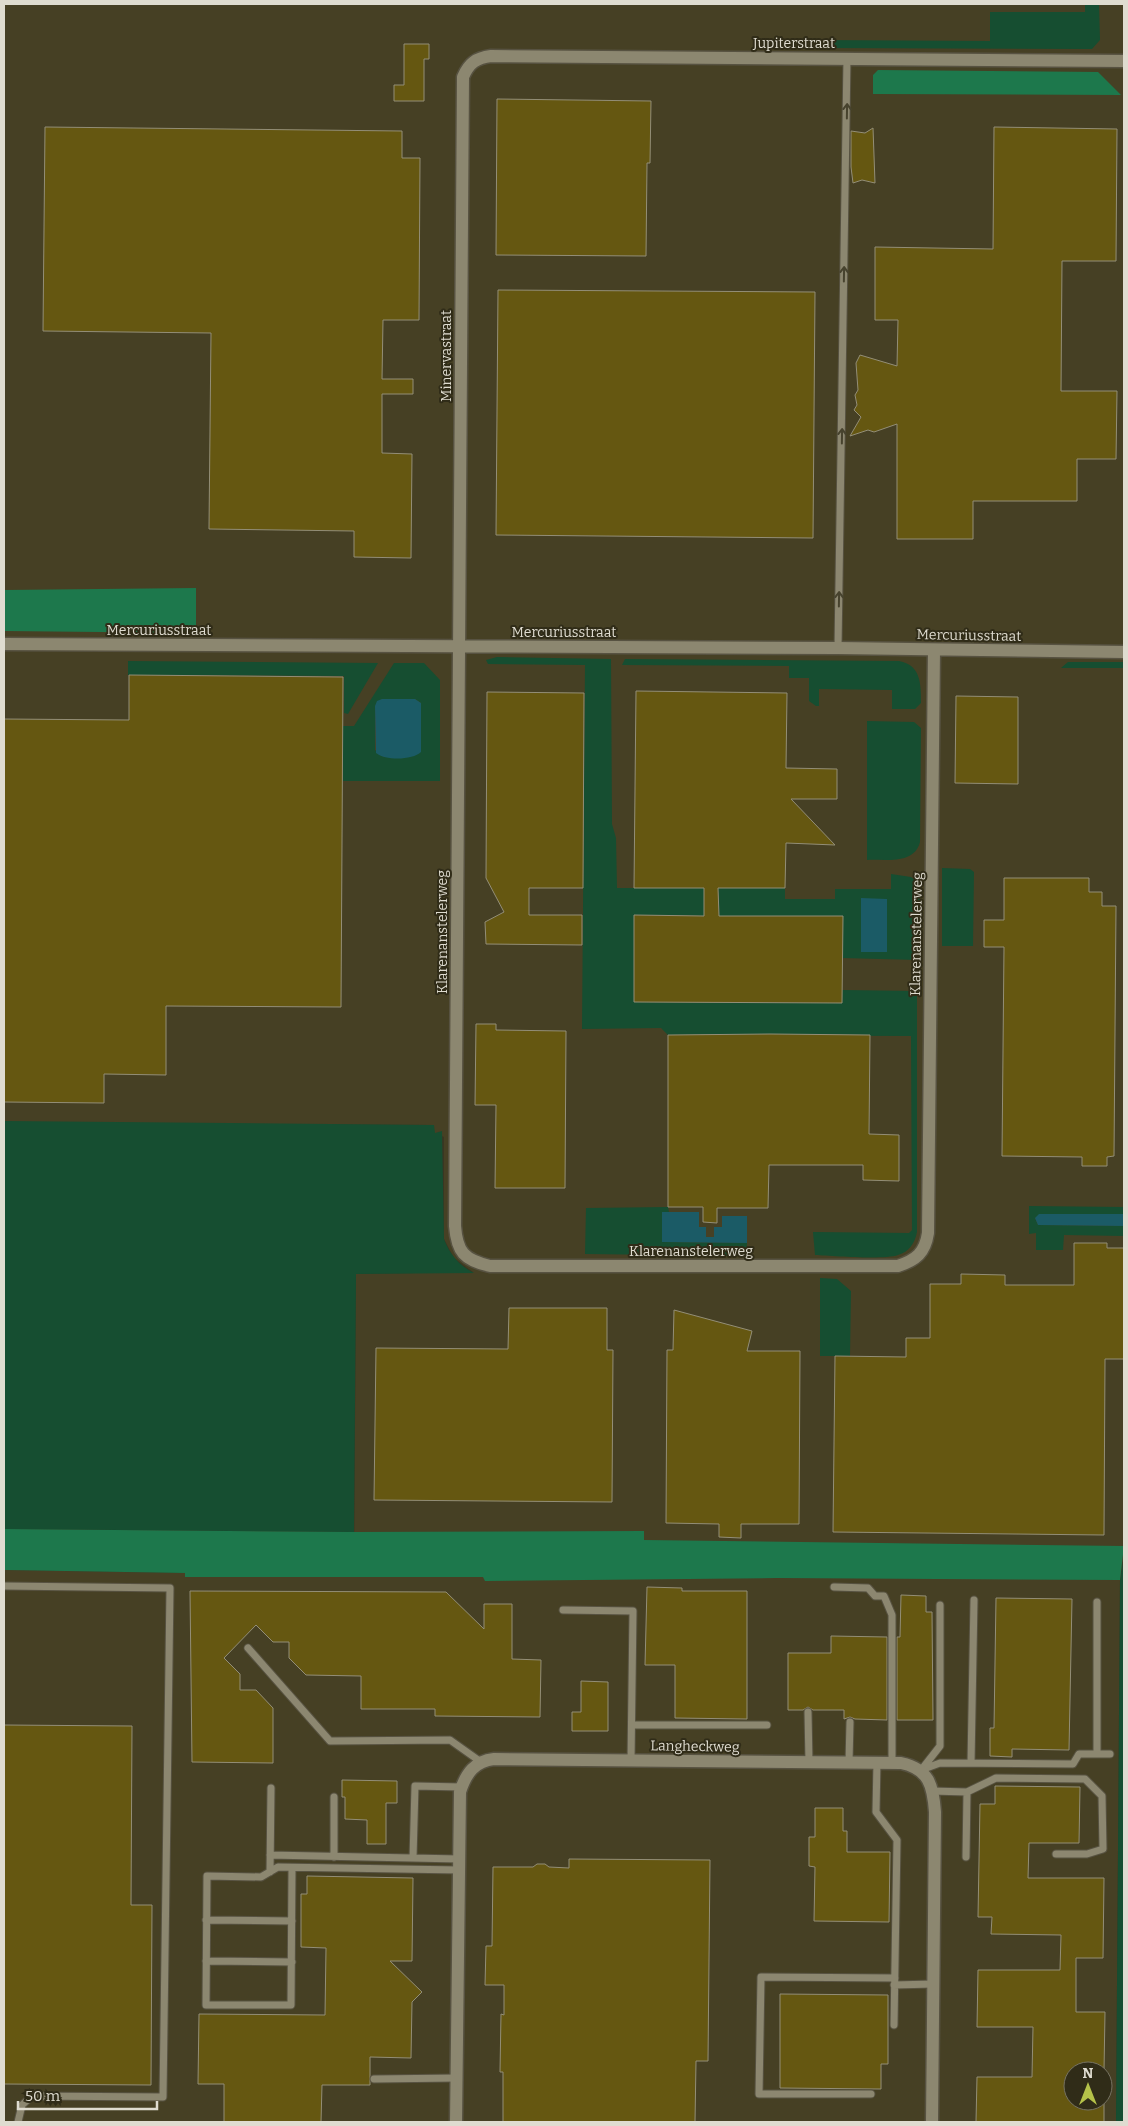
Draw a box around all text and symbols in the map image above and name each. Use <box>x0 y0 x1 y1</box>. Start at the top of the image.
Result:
street label: Jupiterstraat <box>752 35 835 52</box>
one-way arrow <box>842 104 852 120</box>
one-way arrow <box>839 266 849 282</box>
street label: Minervastraat <box>438 310 455 402</box>
one-way arrow <box>837 429 847 445</box>
one-way arrow <box>834 591 844 608</box>
street label: Mercuriusstraat <box>107 622 211 639</box>
street label: Mercuriusstraat <box>512 624 616 641</box>
street label: Mercuriusstraat <box>916 626 1022 645</box>
street label: Klarenanstelerweg <box>434 870 451 994</box>
street label: Klarenanstelerweg <box>907 872 926 996</box>
street label: Klarenanstelerweg <box>629 1243 753 1260</box>
street label: Langheckweg <box>650 1737 740 1756</box>
north arrow <box>1063 2061 1113 2111</box>
text: N <box>1083 2065 1094 2082</box>
scale bar <box>18 2078 156 2110</box>
text: 50 m <box>25 2087 61 2105</box>

